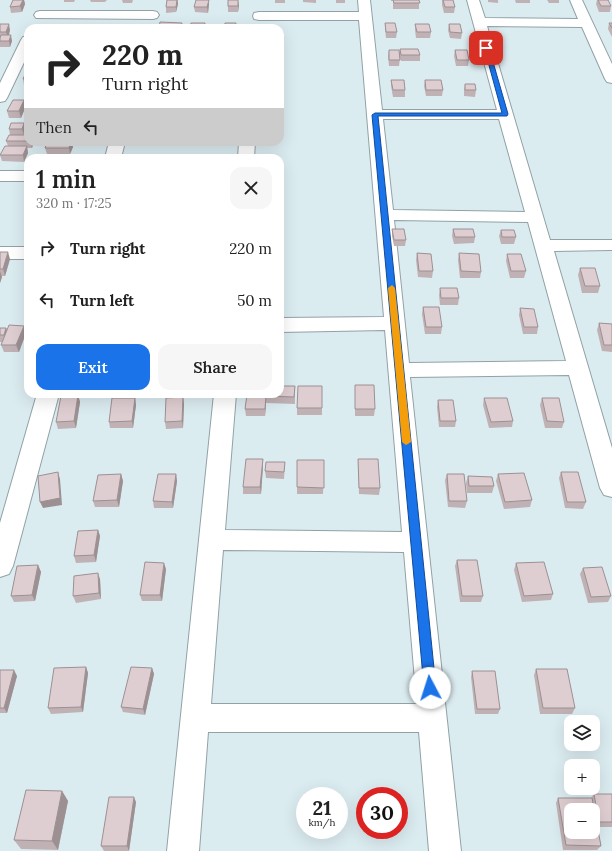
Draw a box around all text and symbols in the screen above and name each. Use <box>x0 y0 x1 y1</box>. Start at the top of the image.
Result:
pin <box>469 31 503 65</box>
text: 220 m <box>102 37 183 73</box>
icon: arrive <box>475 37 497 59</box>
icon: right <box>36 40 88 92</box>
text: Turn right <box>102 72 188 95</box>
icon: left <box>80 116 102 138</box>
text: Then <box>36 118 72 137</box>
text: 1 min <box>36 164 96 195</box>
button: close <box>230 167 272 209</box>
text: 320 m · 17:25 <box>36 195 111 212</box>
icon: right <box>36 237 58 259</box>
text: Turn right <box>70 239 146 258</box>
text: 220 m <box>229 239 272 258</box>
icon: left <box>36 289 58 311</box>
text: Turn left <box>70 291 134 310</box>
text: 50 m <box>237 291 272 310</box>
button: Exit <box>36 344 150 390</box>
button: Share <box>158 344 272 390</box>
position arrow <box>409 667 451 709</box>
map controls <box>564 715 600 839</box>
button: layers <box>564 715 600 751</box>
button: + <box>564 759 600 795</box>
speed limit sign: 30 <box>356 787 408 839</box>
text: 21 <box>313 795 331 820</box>
button: − <box>564 803 600 839</box>
text: km/h <box>308 816 336 829</box>

